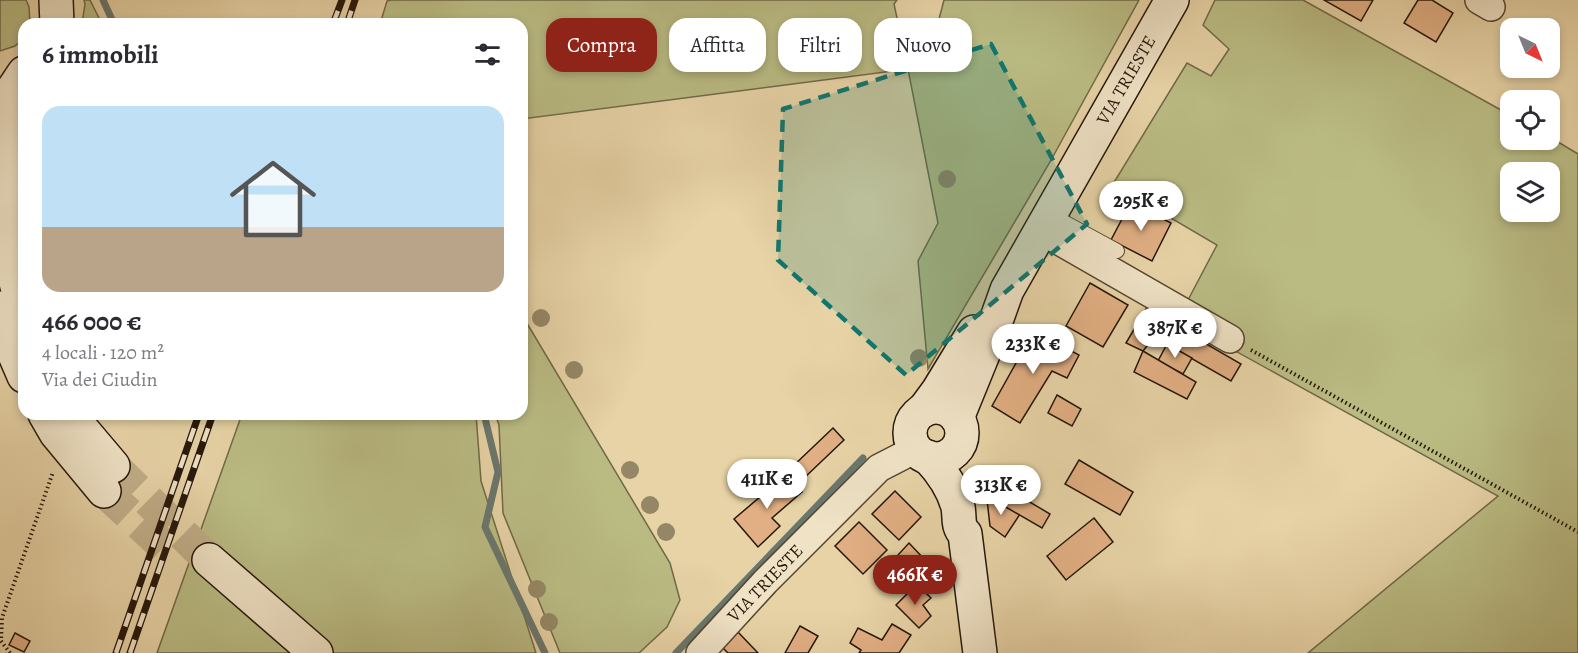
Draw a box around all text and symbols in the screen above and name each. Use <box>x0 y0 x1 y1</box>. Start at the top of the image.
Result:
chip: Compra <box>546 18 657 72</box>
chip: Affitta <box>669 18 766 72</box>
chip: Filtri <box>778 18 862 72</box>
chip: Nuovo <box>874 18 972 72</box>
north arrow <box>1500 18 1560 78</box>
map controls <box>1500 18 1560 222</box>
street label: VIA TRIESTE <box>1090 31 1161 130</box>
text: 6 immobili <box>42 37 159 72</box>
icon: filters <box>471 38 504 71</box>
button: locate <box>1500 90 1560 150</box>
icon: home <box>219 145 327 253</box>
button: layers <box>1500 162 1560 222</box>
pin: 295K € <box>1092 181 1190 232</box>
text: 295K € <box>1113 187 1169 214</box>
text: 466 000 € <box>42 304 142 339</box>
pin: 387K € <box>1126 308 1224 359</box>
text: 387K € <box>1148 314 1202 341</box>
pin: 233K € <box>984 324 1082 375</box>
text: 233K € <box>1006 330 1060 357</box>
text: 4 locali · 120 m² <box>42 339 164 366</box>
text: Via dei Ciudin <box>42 366 158 393</box>
pin: 411K € <box>718 459 816 510</box>
text: 411K € <box>741 465 793 492</box>
pin: 313K € <box>952 465 1050 516</box>
text: 313K € <box>975 471 1027 498</box>
street label: VIA TRIESTE <box>721 539 808 628</box>
pin: 466K € <box>866 555 964 606</box>
text: 466K € <box>887 561 943 588</box>

